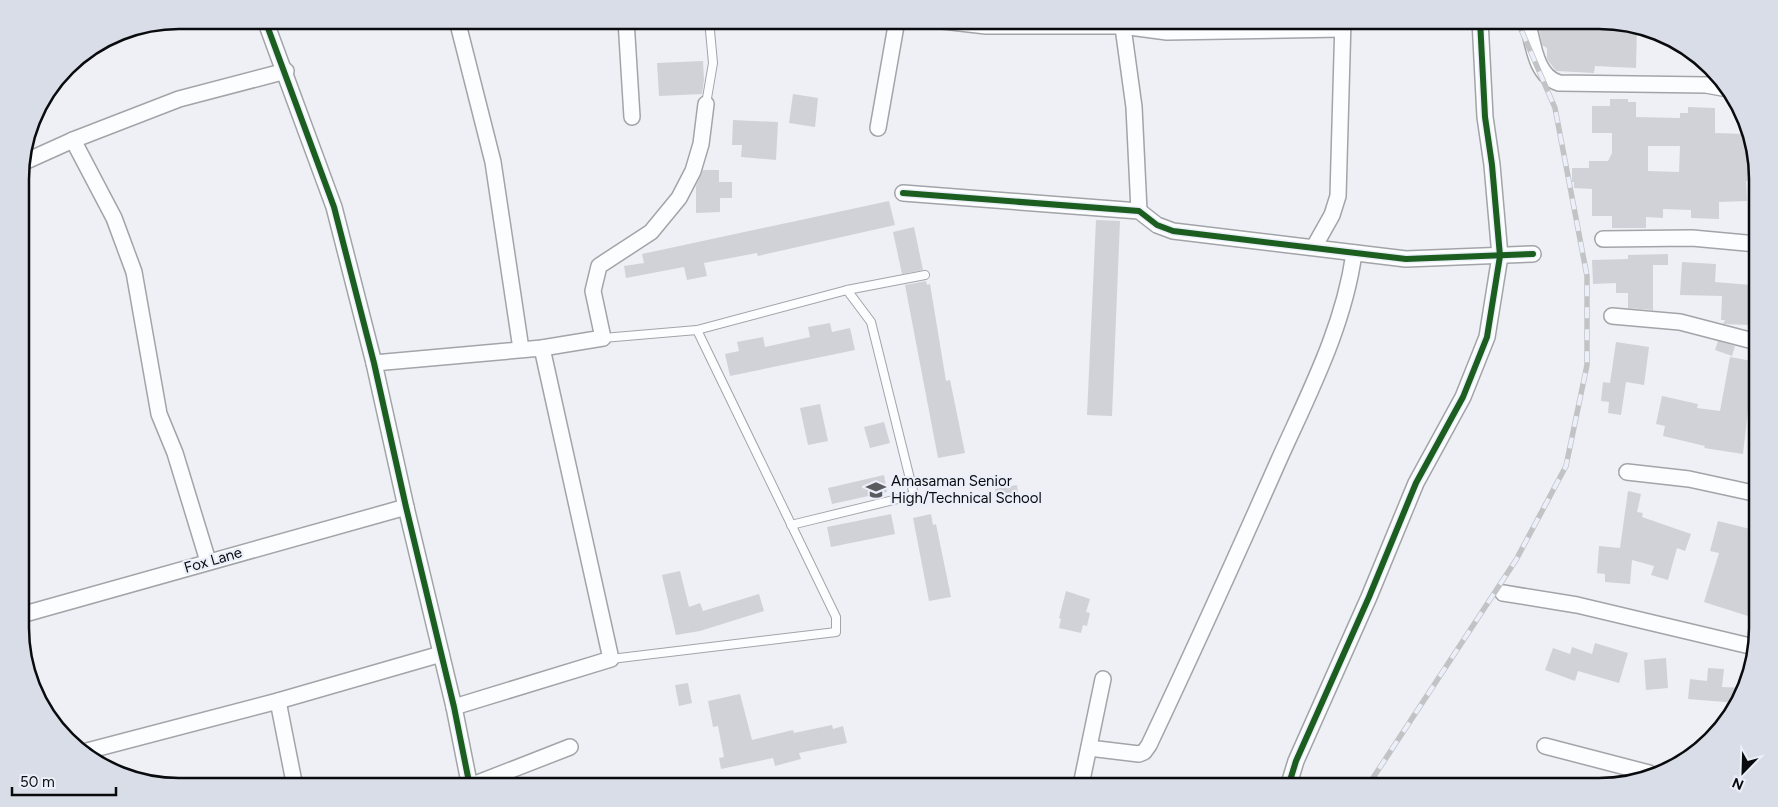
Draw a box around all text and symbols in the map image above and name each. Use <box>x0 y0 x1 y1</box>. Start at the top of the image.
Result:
place label: Amasaman Senior High/Technical School <box>891 472 1042 507</box>
school or university icon: Amasaman Senior High/Technical School <box>865 479 887 501</box>
street label: Fox Lane <box>182 543 244 577</box>
north arrow <box>1718 747 1768 797</box>
scale bar <box>12 764 116 796</box>
text: 50 m <box>20 773 55 791</box>
text: N <box>1730 774 1746 793</box>

